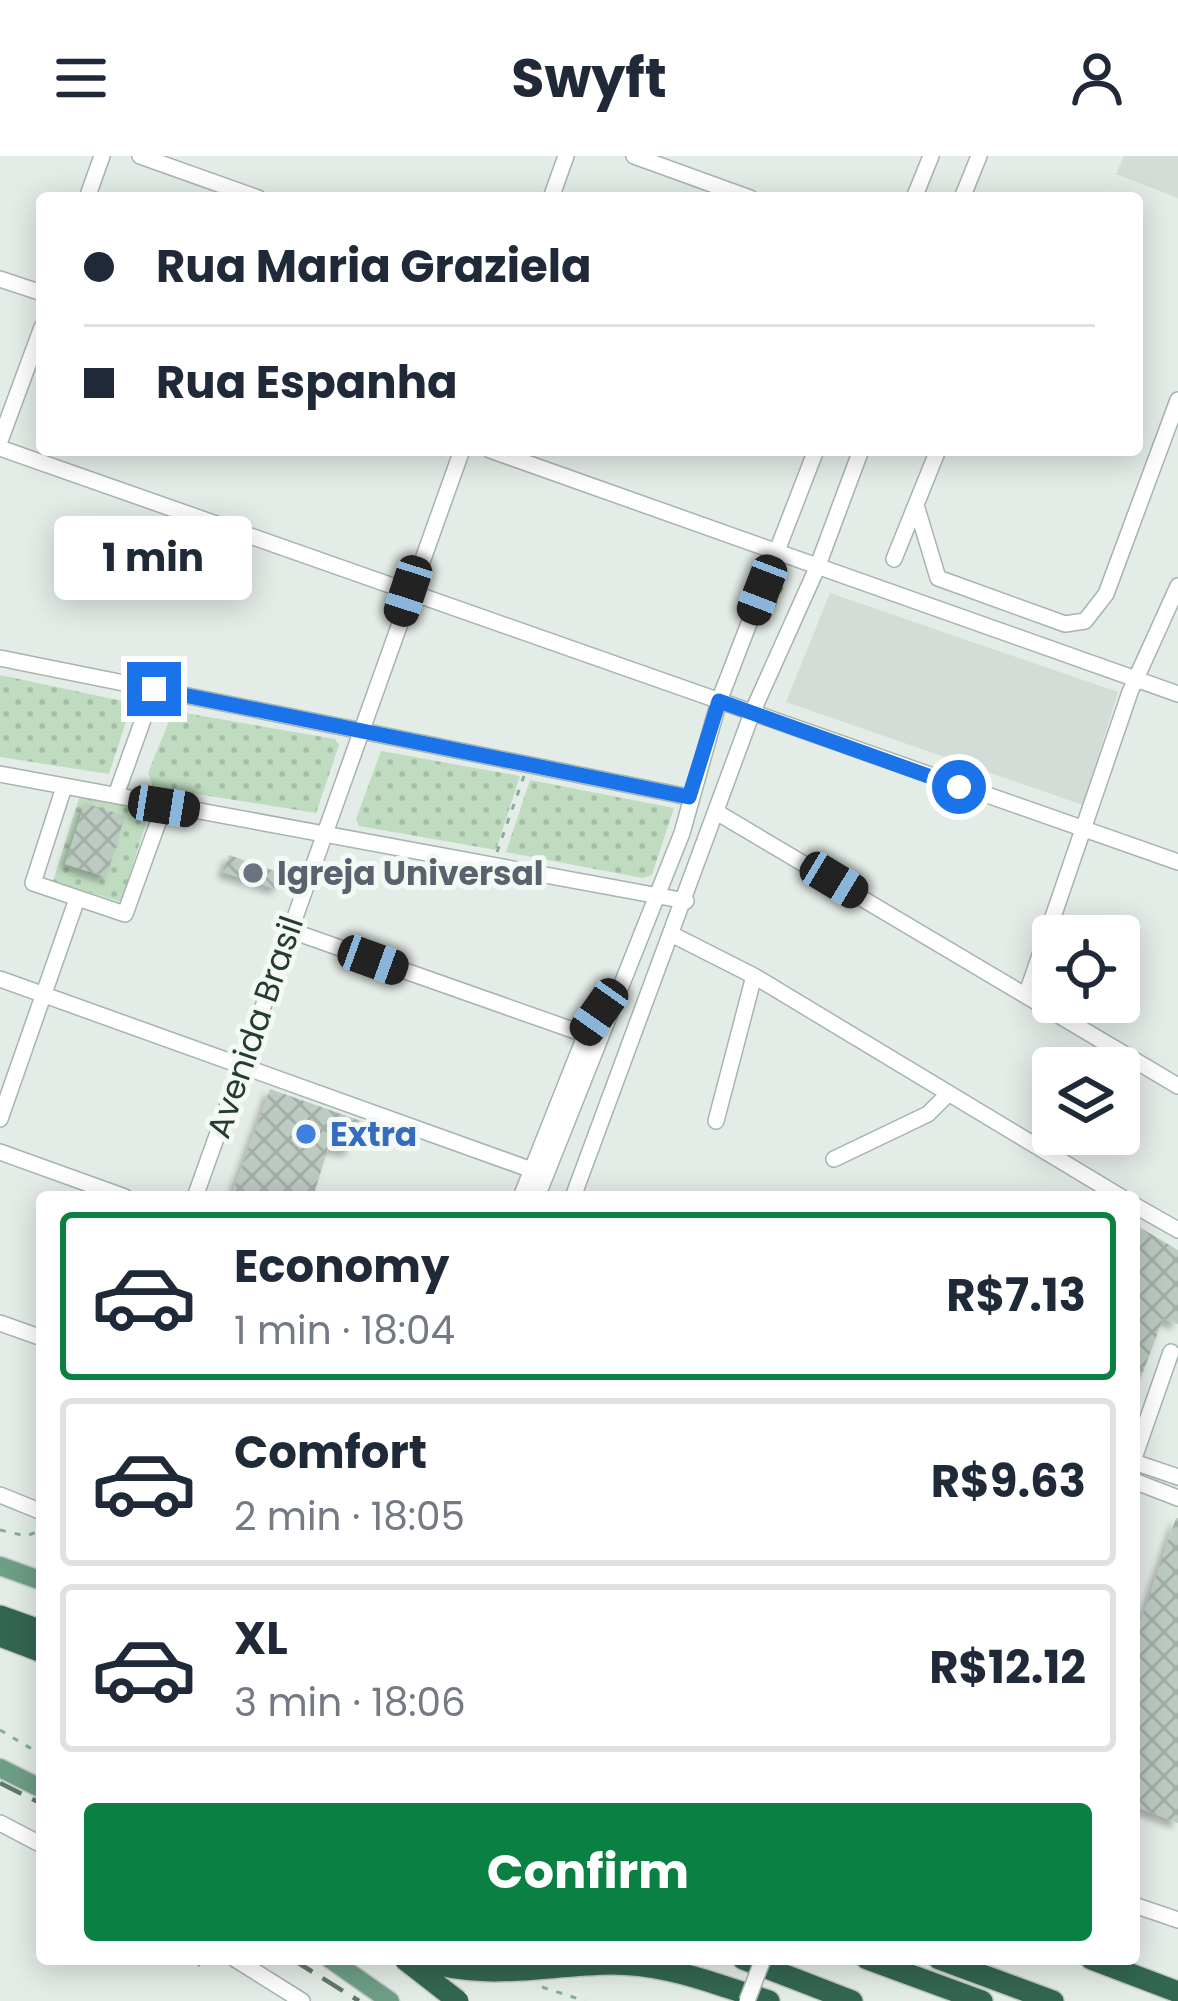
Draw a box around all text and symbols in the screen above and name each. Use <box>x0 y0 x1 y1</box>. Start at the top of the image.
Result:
text: Swyft <box>511 40 667 116</box>
icon: menu <box>48 45 114 111</box>
icon: person <box>1064 45 1130 111</box>
text: Rua Maria Graziela <box>156 235 592 298</box>
text: Rua Espanha <box>156 351 458 414</box>
callout: 1 min <box>55 515 253 599</box>
text: 1 min <box>102 530 204 585</box>
car <box>732 550 792 630</box>
car <box>380 551 436 631</box>
route end <box>127 662 181 716</box>
route start <box>932 760 986 814</box>
car <box>126 783 202 829</box>
car <box>794 846 874 914</box>
place label: Igreja Universal <box>277 850 544 897</box>
marker: Igreja Universal <box>240 860 266 886</box>
street label: Avenida Brasil <box>195 910 315 1144</box>
map controls <box>1032 915 1140 1155</box>
button: locate <box>1032 915 1140 1023</box>
car <box>333 931 413 989</box>
car <box>564 972 634 1052</box>
button: layers <box>1032 1047 1140 1155</box>
place label: Extra <box>330 1111 417 1158</box>
marker: Extra <box>293 1121 319 1147</box>
text: Economy <box>234 1235 449 1298</box>
icon: car <box>90 1242 198 1350</box>
text: R$7.13 <box>946 1264 1086 1327</box>
text: 1 min · 18:04 <box>234 1303 455 1358</box>
text: Comfort <box>234 1421 427 1484</box>
icon: car <box>90 1428 198 1536</box>
text: R$9.63 <box>931 1450 1086 1513</box>
text: 2 min · 18:05 <box>234 1489 465 1544</box>
text: XL <box>234 1607 288 1670</box>
icon: car <box>90 1614 198 1722</box>
text: R$12.12 <box>929 1636 1086 1699</box>
text: 3 min · 18:06 <box>234 1675 466 1730</box>
button: Confirm <box>84 1803 1092 1941</box>

